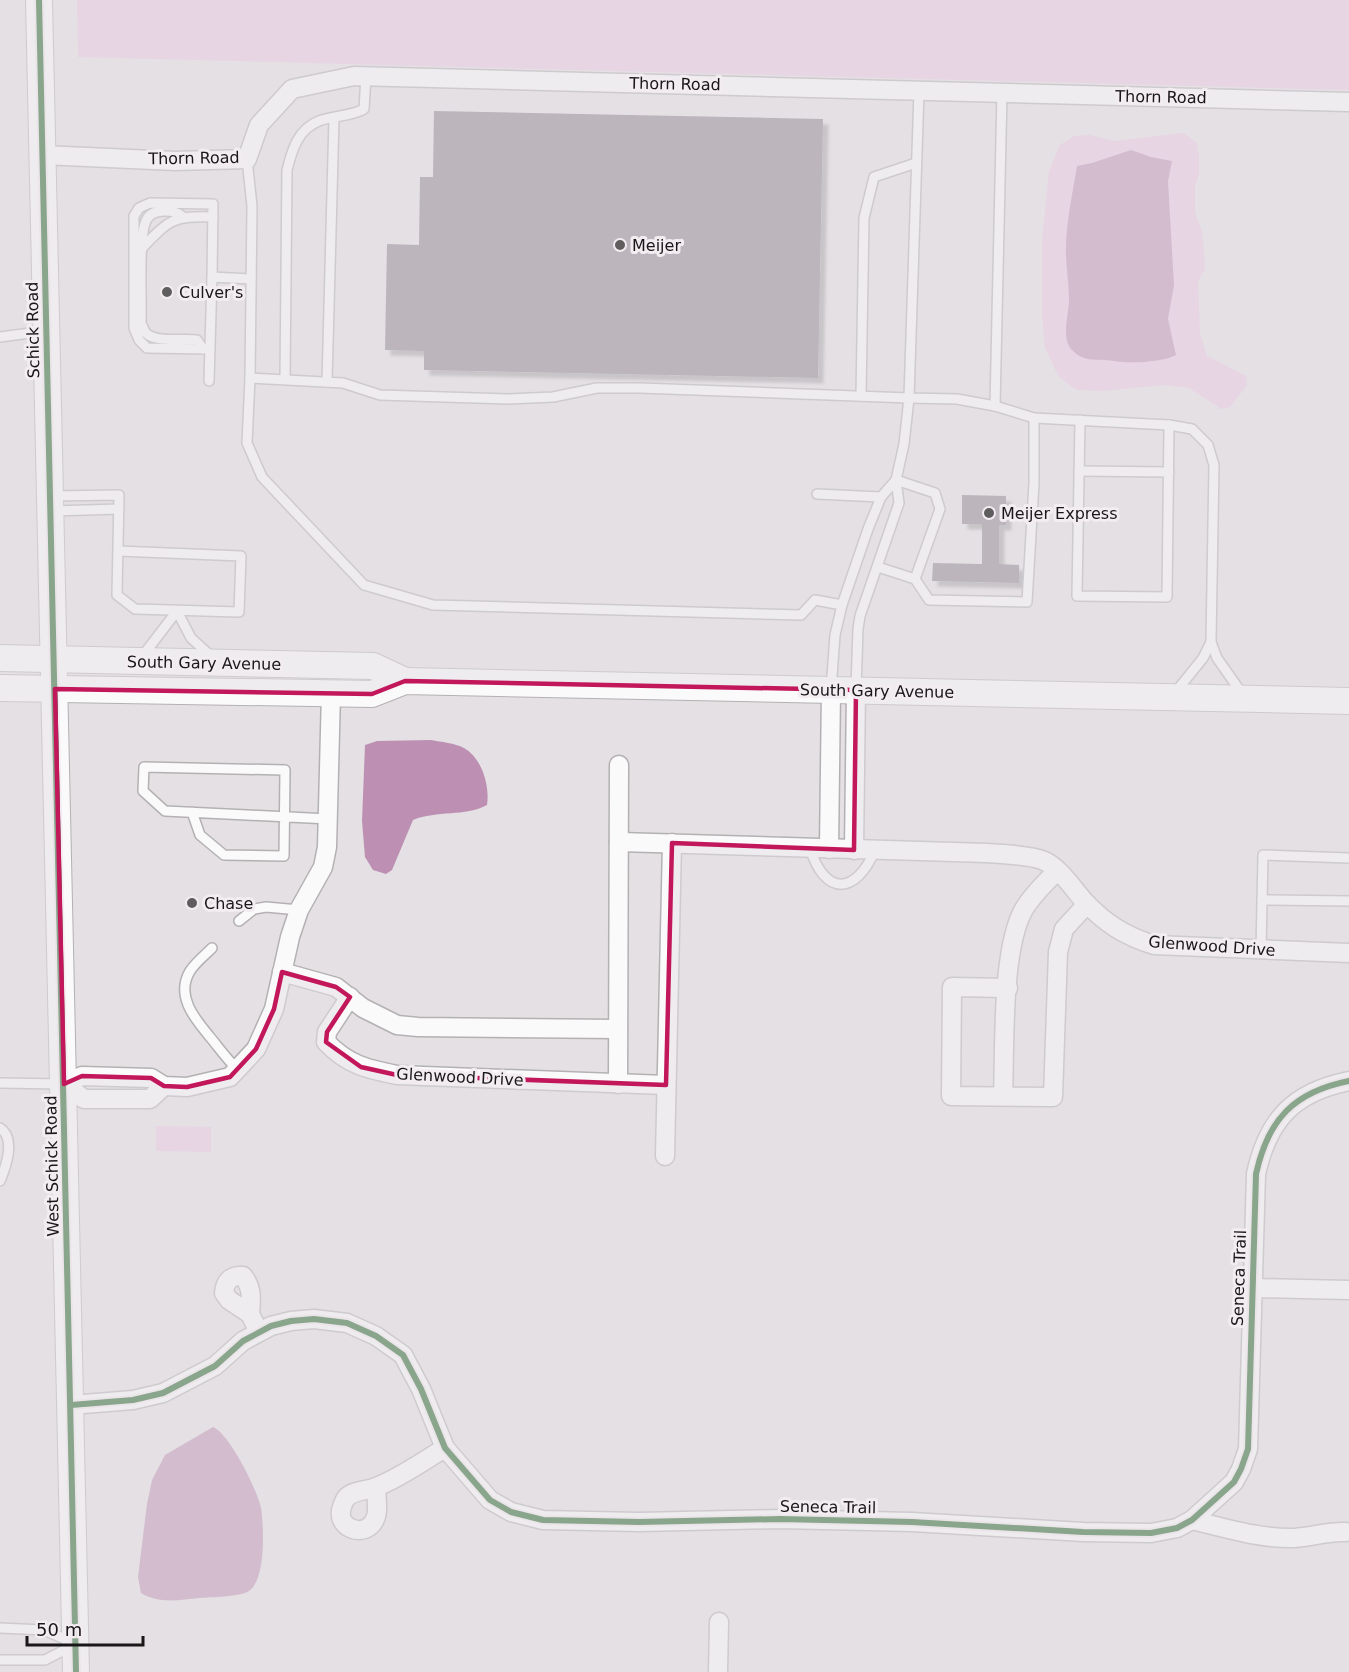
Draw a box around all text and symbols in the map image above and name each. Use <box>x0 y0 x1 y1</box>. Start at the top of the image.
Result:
street label: Thorn Road <box>628 74 721 94</box>
street label: Thorn Road <box>1114 87 1207 107</box>
street label: Thorn Road <box>147 148 240 168</box>
place label: Meijer <box>632 236 681 255</box>
marker: Meijer <box>613 238 627 252</box>
street label: Schick Road <box>23 281 43 379</box>
place label: Culver's <box>179 283 243 302</box>
marker: Culver's <box>160 285 174 299</box>
place label: Meijer Express <box>1001 504 1118 523</box>
marker: Meijer Express <box>982 506 996 520</box>
street label: South Gary Avenue <box>127 652 281 674</box>
street label: South Gary Avenue <box>800 680 954 702</box>
place label: Chase <box>204 894 253 913</box>
marker: Chase <box>185 896 199 910</box>
street label: Glenwood Drive <box>1148 932 1276 960</box>
street label: Glenwood Drive <box>396 1064 524 1090</box>
street label: West Schick Road <box>41 1095 63 1237</box>
street label: Seneca Trail <box>1228 1230 1250 1326</box>
street label: Seneca Trail <box>780 1497 876 1517</box>
scale bar <box>27 1609 142 1647</box>
text: 50 m <box>36 1619 82 1640</box>

